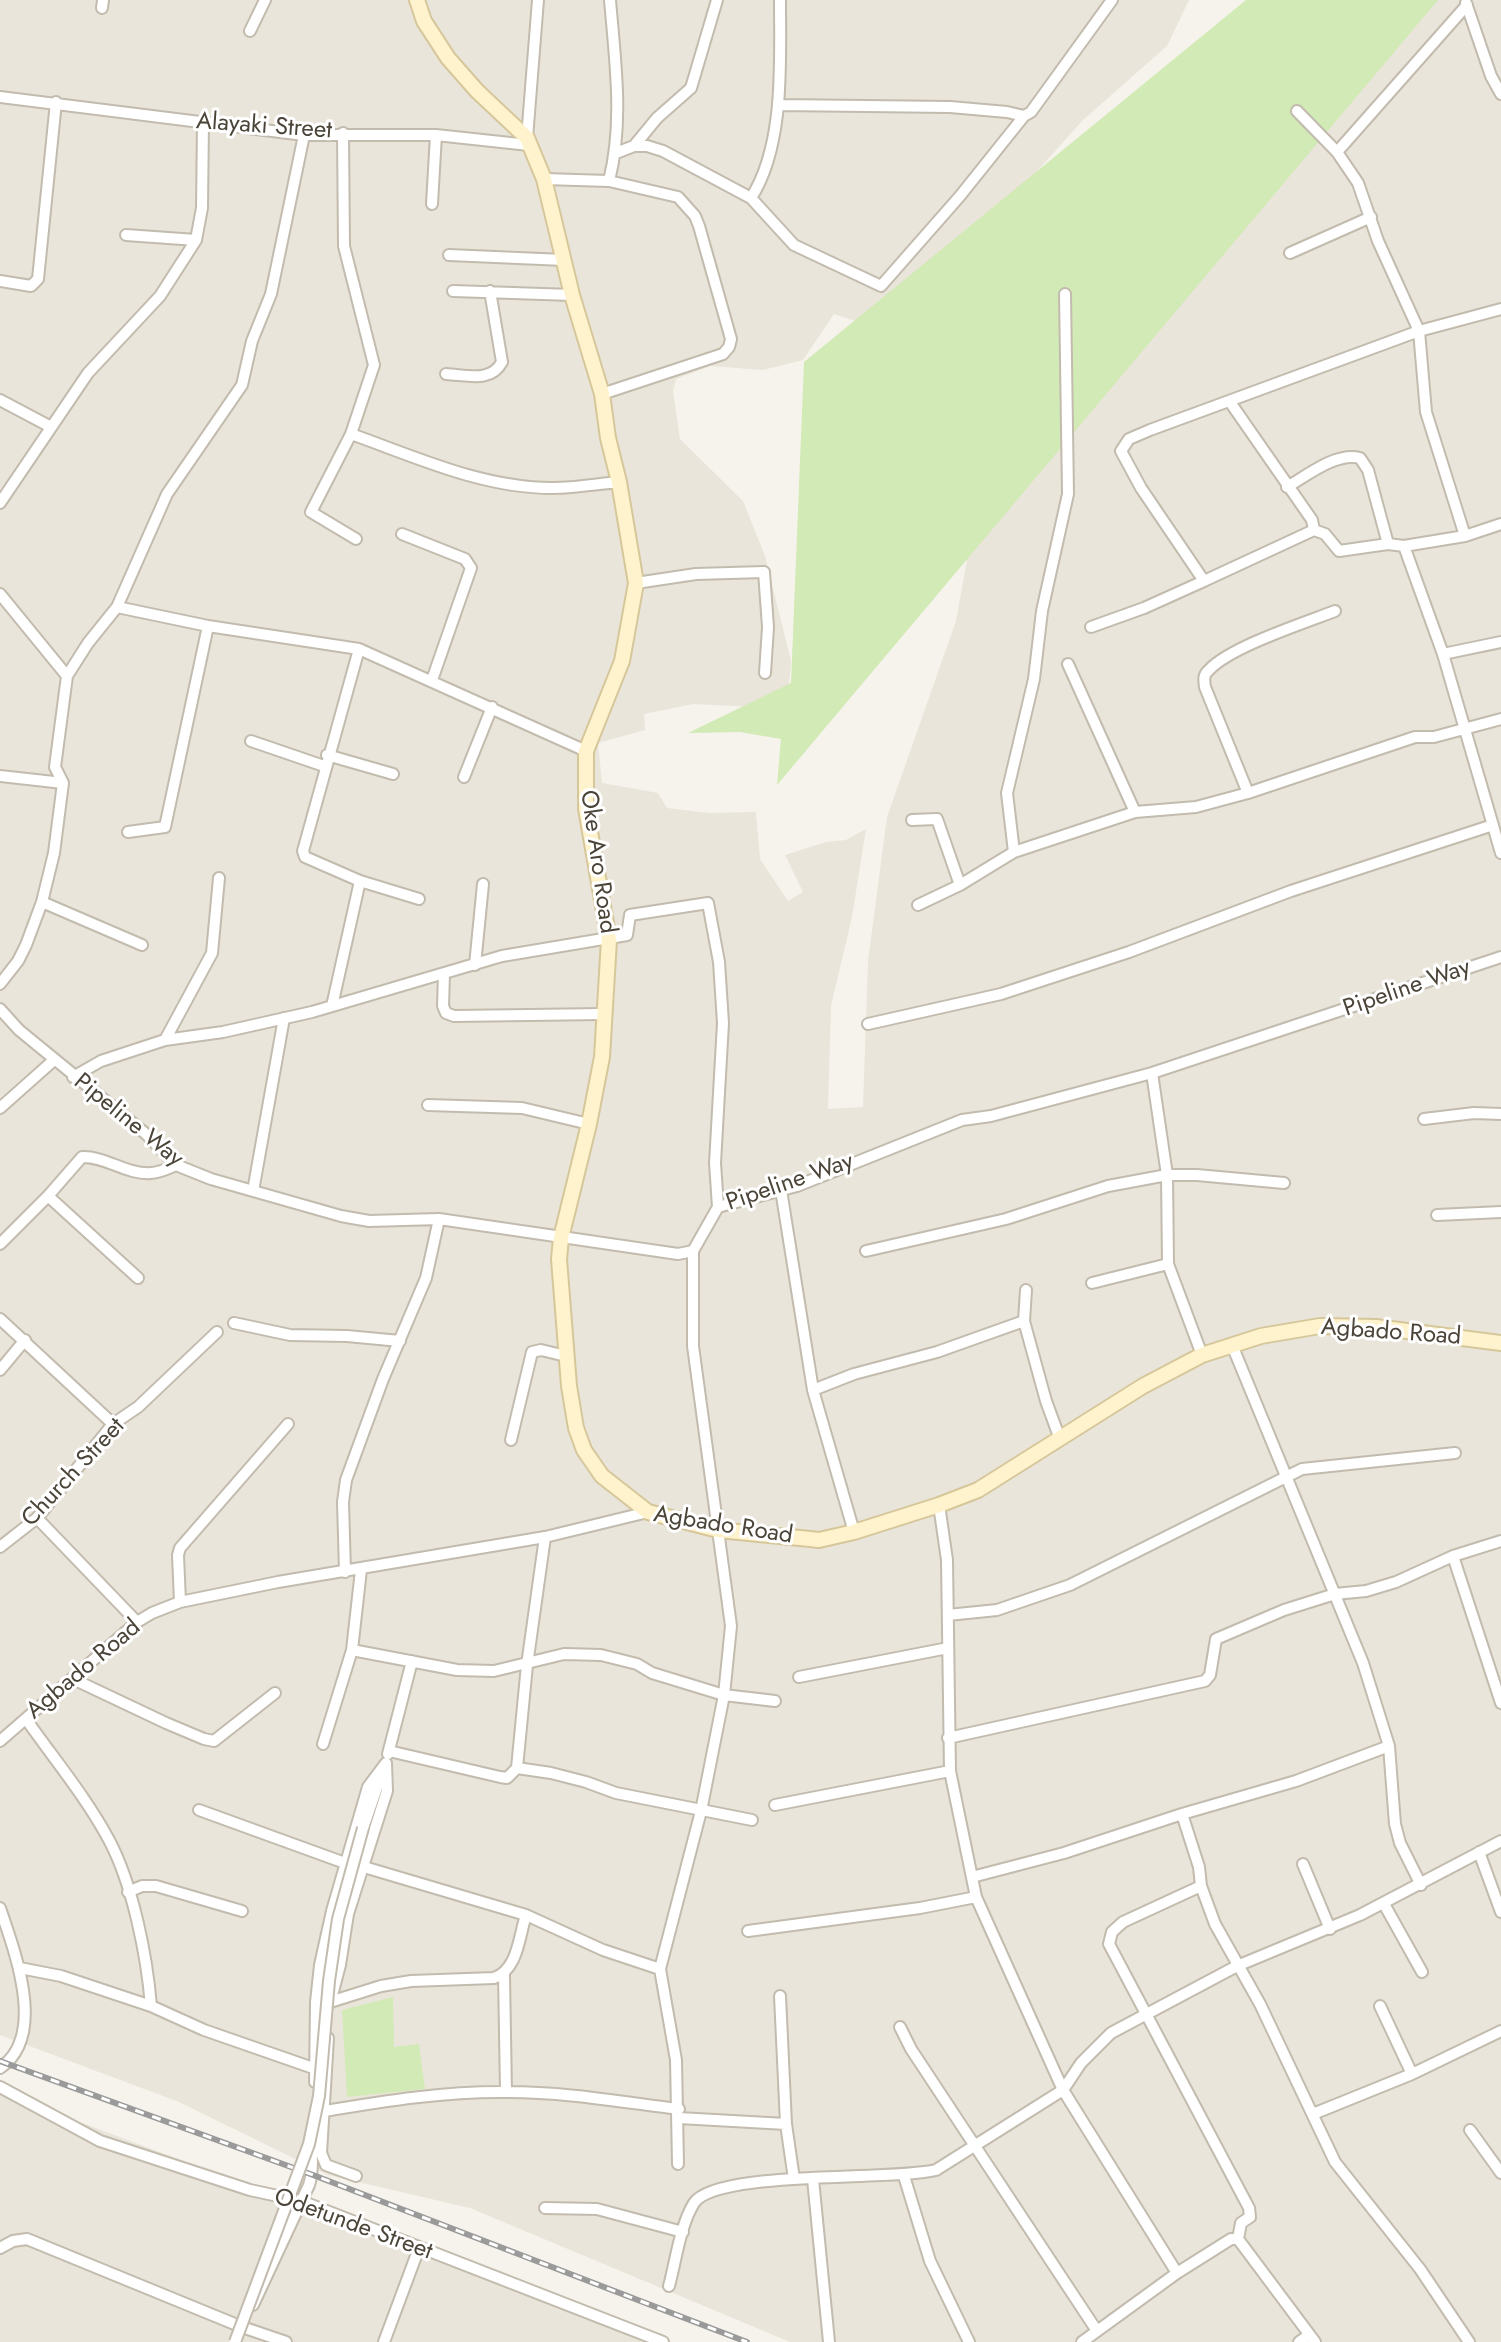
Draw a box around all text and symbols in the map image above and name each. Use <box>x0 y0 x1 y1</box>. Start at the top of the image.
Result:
street label: Alayaki Street <box>195 108 333 146</box>
street label: Oke Aro Road <box>573 788 621 936</box>
street label: Pipeline Way <box>1340 954 1474 1024</box>
street label: Pipeline Way <box>67 1068 189 1174</box>
street label: Pipeline Way <box>723 1148 857 1218</box>
street label: Agbado Road <box>1320 1314 1462 1352</box>
street label: Church Street <box>16 1413 132 1533</box>
street label: Agbado Road <box>651 1501 795 1551</box>
street label: Agbado Road <box>21 1614 147 1726</box>
street label: Odetunde Street <box>270 2183 436 2267</box>

